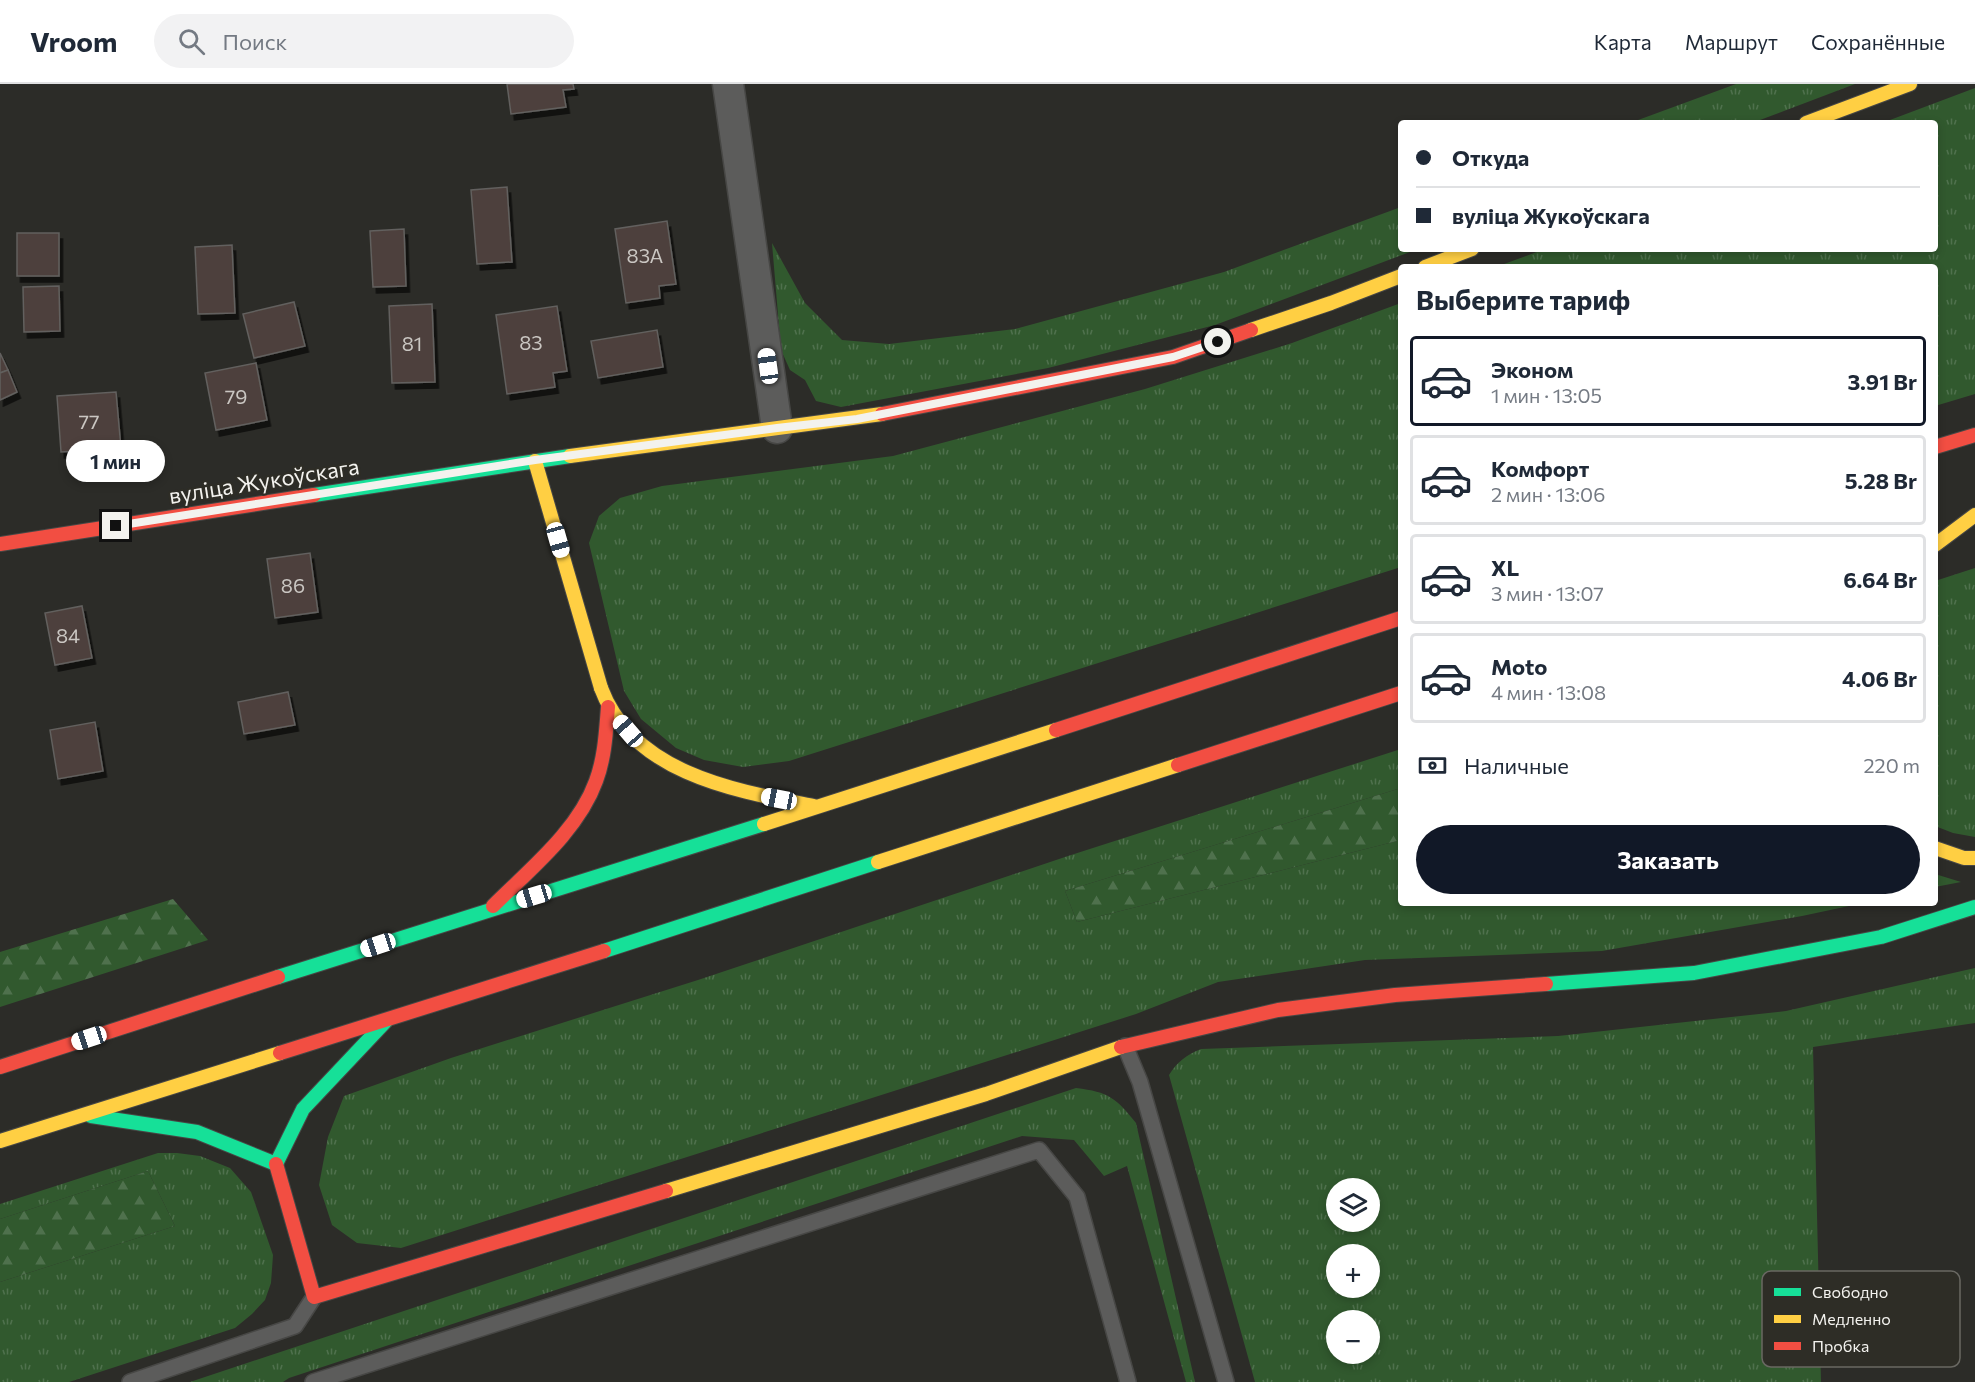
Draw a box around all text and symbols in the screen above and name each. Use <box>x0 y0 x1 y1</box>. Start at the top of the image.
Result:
search box <box>154 14 574 68</box>
text: Vroom <box>30 24 118 58</box>
icon: search <box>175 25 208 58</box>
text: Поиск <box>223 28 287 55</box>
text: Карта <box>1594 29 1652 54</box>
text: Маршрут <box>1685 29 1778 54</box>
text: Сохранённые <box>1811 29 1945 54</box>
text: Откуда <box>1452 144 1529 171</box>
text: вуліца Жукоўскага <box>1452 202 1650 229</box>
house number: 83А <box>627 243 664 267</box>
text: Выберите тариф <box>1416 283 1630 316</box>
route start <box>1204 328 1231 355</box>
house number: 83 <box>519 330 543 354</box>
house number: 81 <box>402 331 422 355</box>
car <box>757 347 779 385</box>
icon: car <box>1419 354 1473 408</box>
text: Эконом <box>1491 356 1573 383</box>
text: 3.91 Br <box>1848 368 1917 395</box>
text: 1 мин · 13:05 <box>1491 383 1602 407</box>
house number: 79 <box>225 384 247 408</box>
house number: 77 <box>78 409 100 433</box>
callout: 1 мин <box>66 439 166 481</box>
text: 1 мин <box>90 449 141 473</box>
street label: вуліца Жукоўскага <box>167 452 361 509</box>
icon: car <box>1419 453 1473 507</box>
text: Комфорт <box>1491 455 1589 482</box>
text: 5.28 Br <box>1845 467 1917 494</box>
text: 2 мин · 13:06 <box>1491 482 1605 506</box>
route end <box>102 512 129 539</box>
car <box>544 520 572 560</box>
icon: car <box>1419 552 1473 606</box>
text: XL <box>1491 554 1519 581</box>
text: 6.64 Br <box>1843 566 1917 593</box>
house number: 86 <box>281 573 305 597</box>
text: 3 мин · 13:07 <box>1491 581 1604 605</box>
house number: 84 <box>56 623 80 647</box>
icon: car <box>1419 651 1473 705</box>
text: Moto <box>1491 653 1547 680</box>
text: 4.06 Br <box>1842 665 1917 692</box>
text: 4 мин · 13:08 <box>1491 680 1606 704</box>
car <box>609 712 647 750</box>
icon: cash <box>1416 749 1449 782</box>
text: Наличные <box>1464 752 1569 779</box>
text: 220 m <box>1864 753 1920 777</box>
car <box>760 787 798 811</box>
button: Заказать <box>1416 825 1920 894</box>
car <box>514 882 554 910</box>
car <box>358 931 398 959</box>
car <box>69 1024 109 1052</box>
map controls <box>1326 1178 1380 1364</box>
button: layers <box>1326 1178 1380 1232</box>
button: + <box>1326 1244 1380 1298</box>
legend <box>1762 1271 1960 1367</box>
text: Свободно <box>1812 1282 1888 1301</box>
text: Медленно <box>1812 1309 1891 1328</box>
button: − <box>1326 1310 1380 1364</box>
text: Пробка <box>1812 1336 1869 1355</box>

